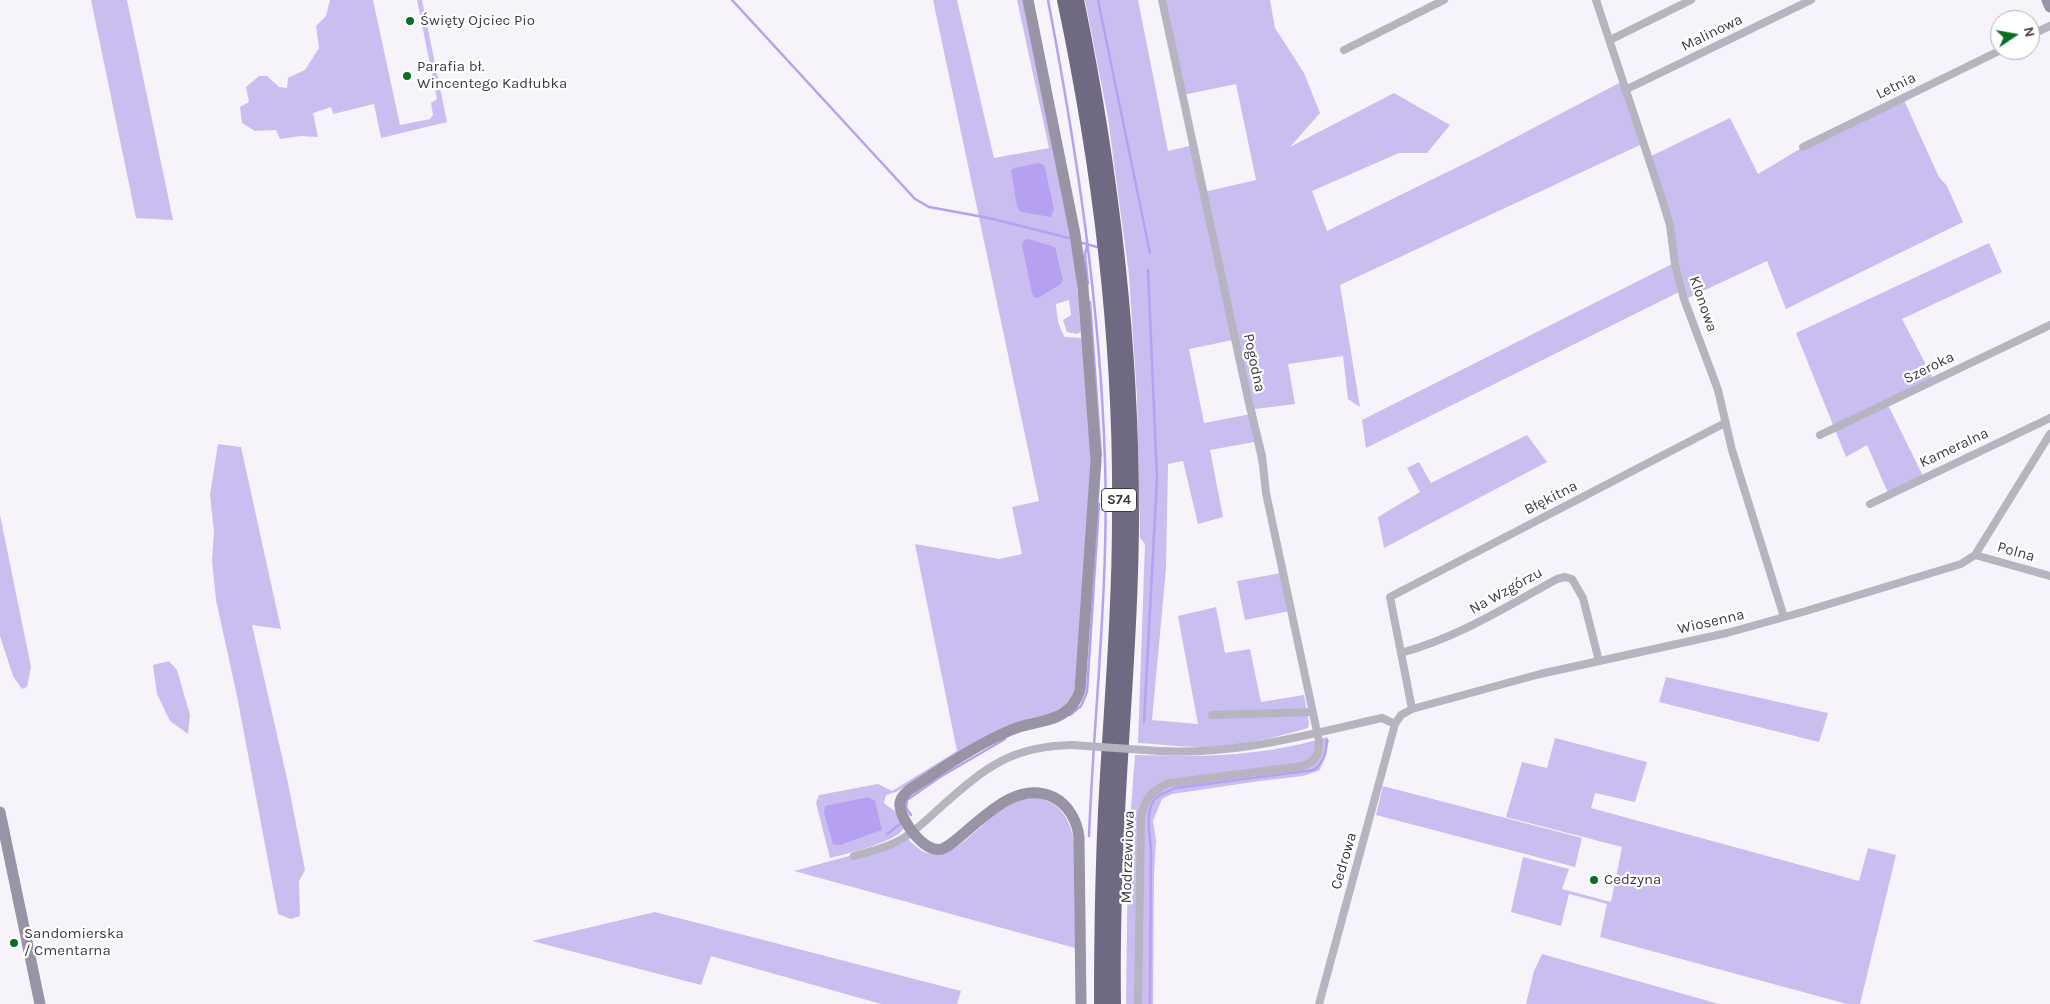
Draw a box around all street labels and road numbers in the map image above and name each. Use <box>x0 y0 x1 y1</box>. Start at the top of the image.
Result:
street label: Malinowa <box>1678 10 1746 56</box>
street label: Letnia <box>1873 69 1919 103</box>
street label: Klonowa <box>1685 274 1721 334</box>
street label: Pogodna <box>1239 332 1269 394</box>
street label: Szeroka <box>1901 348 1957 388</box>
street label: Kameralna <box>1917 424 1991 472</box>
street label: Błękitna <box>1521 477 1581 519</box>
road number: S74 <box>1102 488 1136 512</box>
street label: Polna <box>1995 538 2037 566</box>
street label: Na Wzgórzu <box>1466 564 1546 618</box>
street label: Wiosenna <box>1676 606 1746 638</box>
street label: Modrzewiowa <box>1117 810 1139 904</box>
street label: Cedrowa <box>1327 830 1361 892</box>

